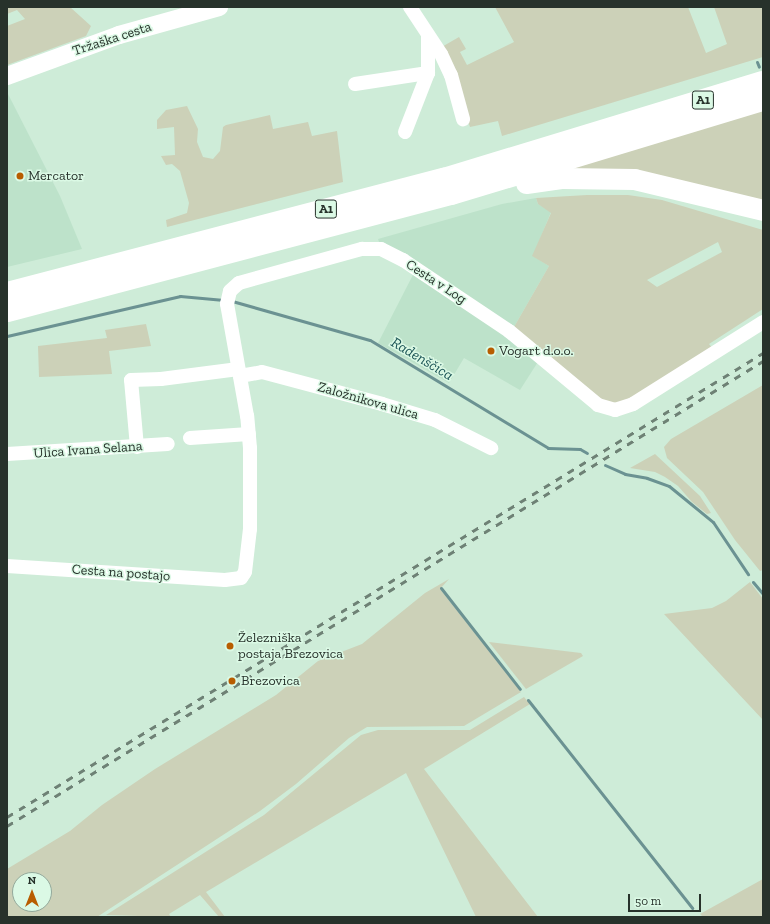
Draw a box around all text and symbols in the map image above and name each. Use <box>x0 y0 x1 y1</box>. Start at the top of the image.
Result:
street label: Tržaška cesta <box>70 18 154 60</box>
road number: A1 <box>691 89 715 111</box>
place label: Mercator <box>28 168 84 184</box>
marker: Mercator <box>15 171 25 181</box>
road number: A1 <box>314 198 338 220</box>
street label: Cesta v Log <box>402 256 470 308</box>
water label: Radenščica <box>388 333 456 385</box>
place label: Vogart d.o.o. <box>499 343 573 359</box>
marker: Vogart d.o.o. <box>486 346 496 356</box>
street label: Založnikova ulica <box>316 379 420 423</box>
street label: Ulica Ivana Selana <box>33 438 143 462</box>
street label: Cesta na postajo <box>71 561 171 585</box>
place label: Železniška postaja Brezovica <box>238 630 343 662</box>
marker: Železniška postaja Brezovica <box>225 641 235 651</box>
place label: Brezovica <box>241 673 300 689</box>
marker: Brezovica <box>226 675 238 687</box>
north arrow <box>12 872 52 912</box>
text: N <box>28 874 36 887</box>
scale bar <box>630 886 703 912</box>
text: 50 m <box>635 894 661 908</box>

